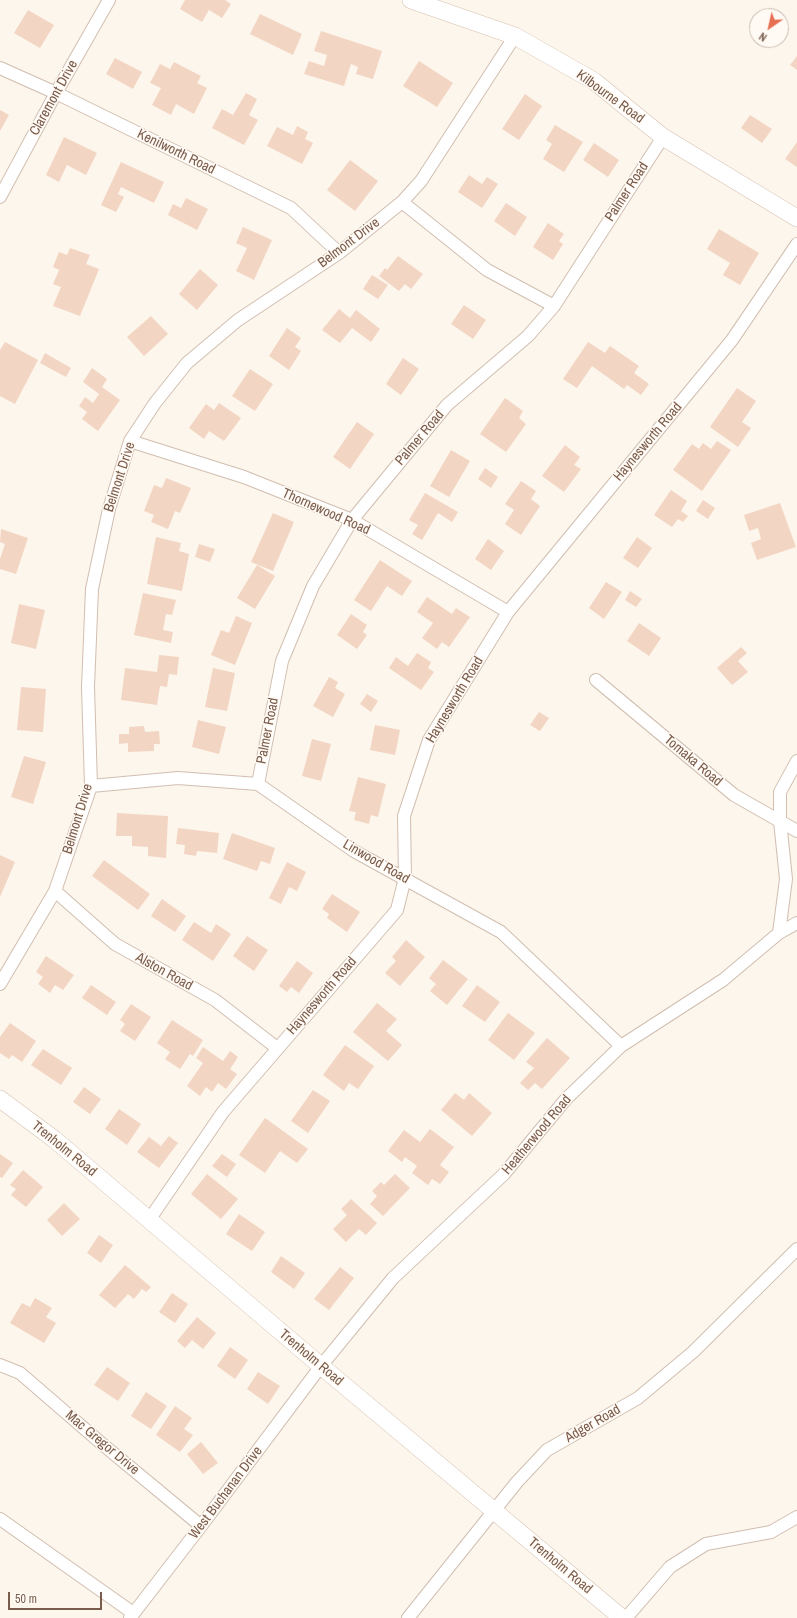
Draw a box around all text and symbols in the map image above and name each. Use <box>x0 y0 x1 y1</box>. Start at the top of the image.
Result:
north arrow <box>749 8 789 48</box>
text: N <box>756 29 769 45</box>
street label: Claremont Drive <box>26 57 82 139</box>
street label: Kilbourne Road <box>573 67 647 127</box>
street label: Kenilworth Road <box>134 126 218 178</box>
street label: Palmer Road <box>602 159 652 225</box>
street label: Belmont Drive <box>315 214 383 272</box>
street label: Haynesworth Road <box>610 399 686 485</box>
street label: Palmer Road <box>392 407 448 469</box>
street label: Belmont Drive <box>101 440 139 514</box>
street label: Thornewood Road <box>279 485 373 539</box>
street label: Haynesworth Road <box>423 654 487 746</box>
street label: Palmer Road <box>253 697 283 765</box>
street label: Tomaka Road <box>660 732 726 790</box>
street label: Belmont Drive <box>59 782 97 856</box>
street label: Linwood Road <box>340 836 412 888</box>
street label: Alston Road <box>133 949 195 995</box>
street label: Haynesworth Road <box>284 954 360 1038</box>
street label: Heatherwood Road <box>499 1092 575 1178</box>
street label: Trenholm Road <box>28 1118 100 1180</box>
street label: Trenholm Road <box>275 1326 347 1390</box>
street label: Adger Road <box>562 1401 624 1447</box>
street label: Mac Gregor Drive <box>62 1407 142 1479</box>
street label: West Buchanan Drive <box>186 1443 266 1543</box>
street label: Trenholm Road <box>524 1534 596 1598</box>
scale bar <box>10 1584 104 1610</box>
text: 50 m <box>15 1591 37 1607</box>

